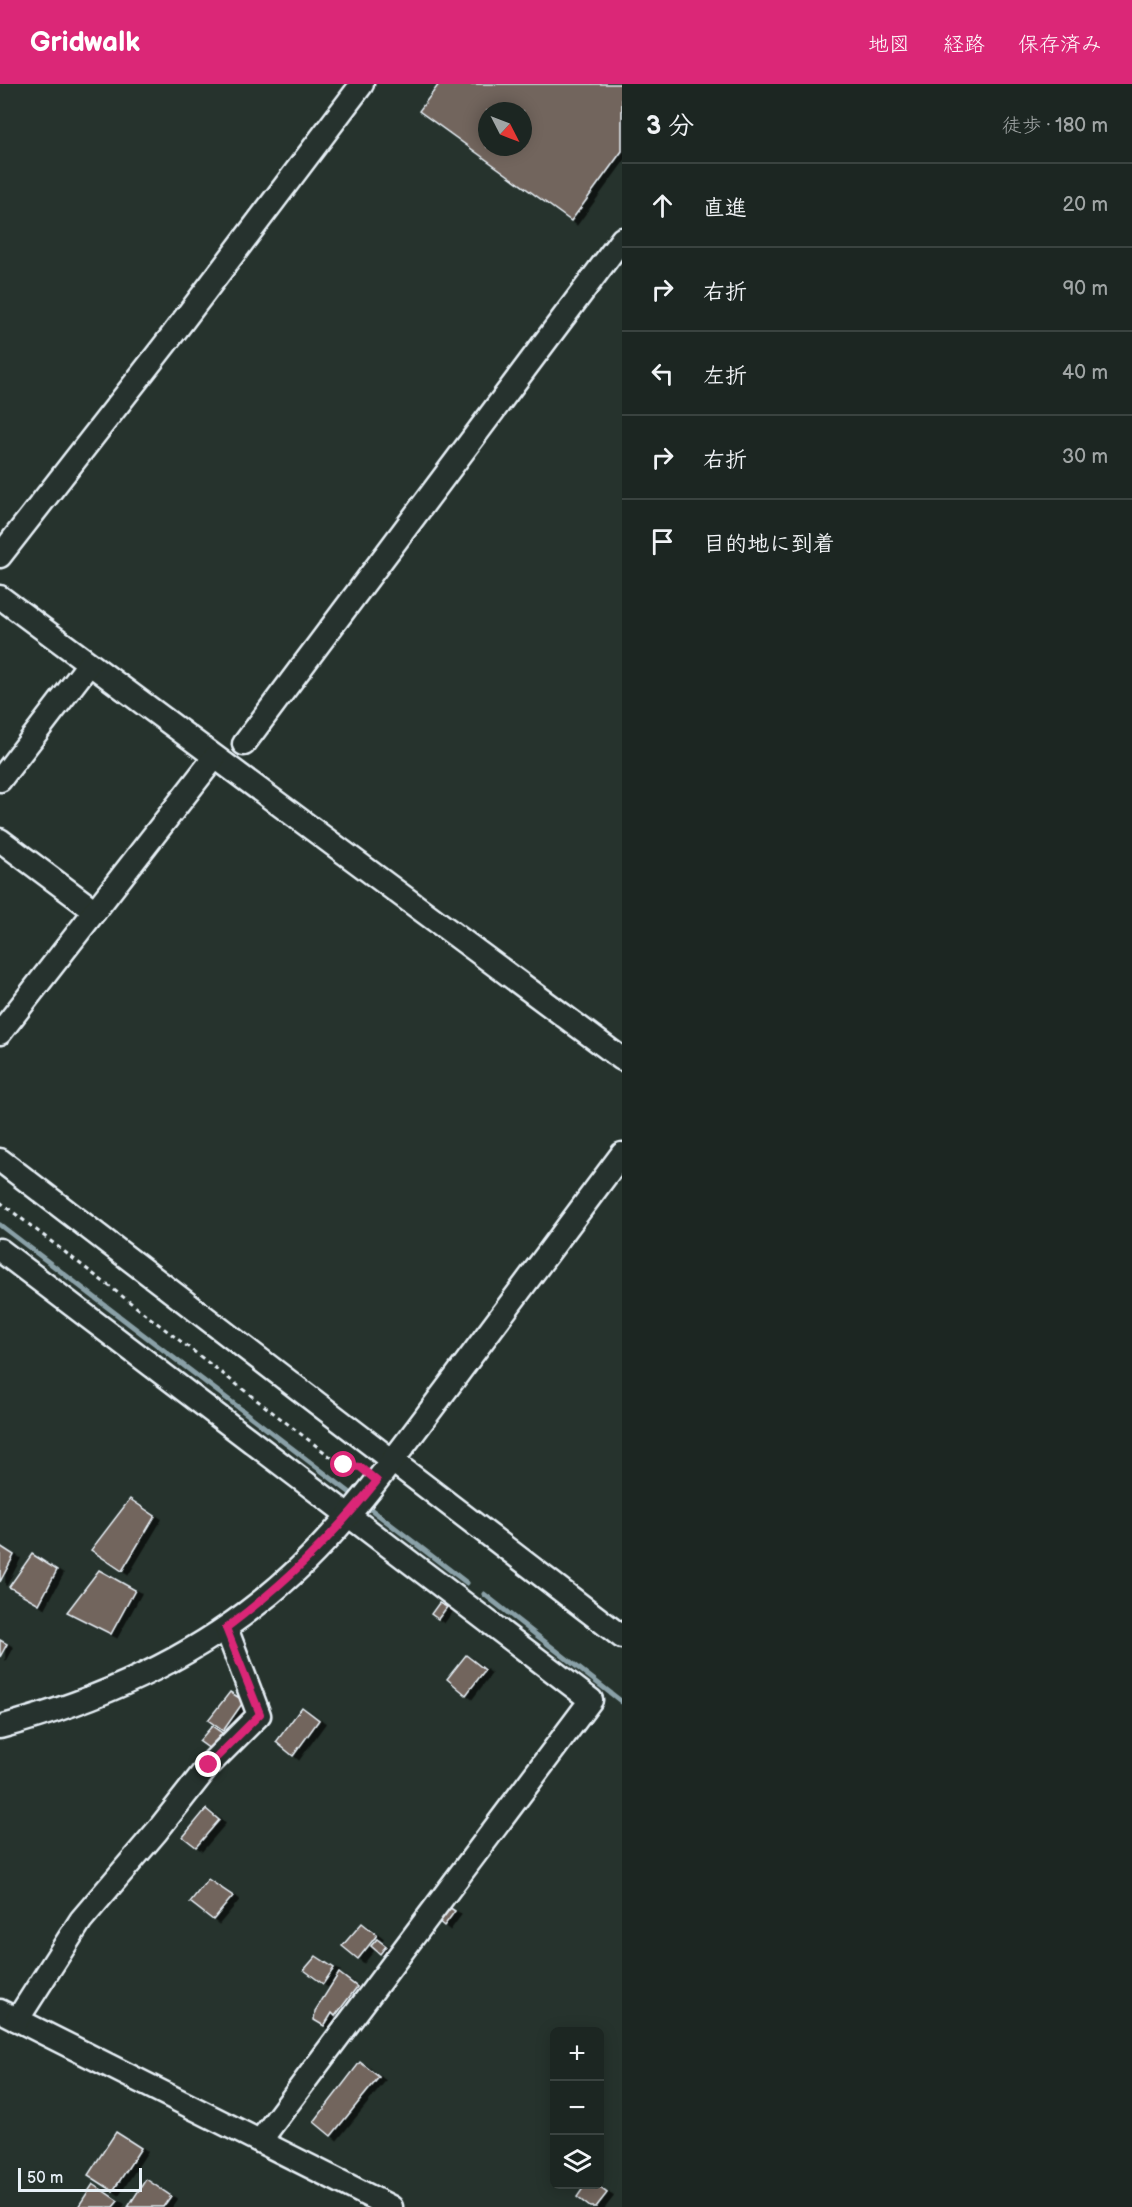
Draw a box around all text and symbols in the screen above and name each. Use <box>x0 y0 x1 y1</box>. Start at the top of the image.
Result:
text: Gridwalk <box>30 26 140 59</box>
text: 地図 <box>868 32 910 57</box>
text: 経路 <box>943 32 985 57</box>
text: 保存済み <box>1018 32 1102 57</box>
north arrow <box>478 102 532 156</box>
text: 3 分 <box>646 111 694 142</box>
text: 徒歩 · 180 m <box>1002 114 1108 138</box>
icon: ahead <box>646 189 679 222</box>
text: 20 m <box>1063 193 1108 217</box>
text: 直進 <box>703 195 747 222</box>
icon: right <box>646 273 679 306</box>
text: 90 m <box>1063 277 1108 301</box>
text: 右折 <box>703 279 747 306</box>
icon: left <box>646 357 679 390</box>
text: 40 m <box>1062 361 1108 385</box>
text: 左折 <box>703 363 747 390</box>
icon: right <box>646 441 679 474</box>
text: 30 m <box>1062 445 1108 469</box>
text: 右折 <box>703 447 747 474</box>
icon: arrive <box>646 525 679 558</box>
text: 目的地に到着 <box>703 531 835 558</box>
route start <box>330 1451 356 1477</box>
route end <box>195 1751 221 1777</box>
map controls <box>550 2027 604 2189</box>
button: + <box>550 2027 604 2081</box>
button: − <box>550 2081 604 2135</box>
button: layers <box>550 2135 604 2189</box>
scale bar <box>18 2165 142 2192</box>
text: 50 m <box>27 2169 63 2188</box>

